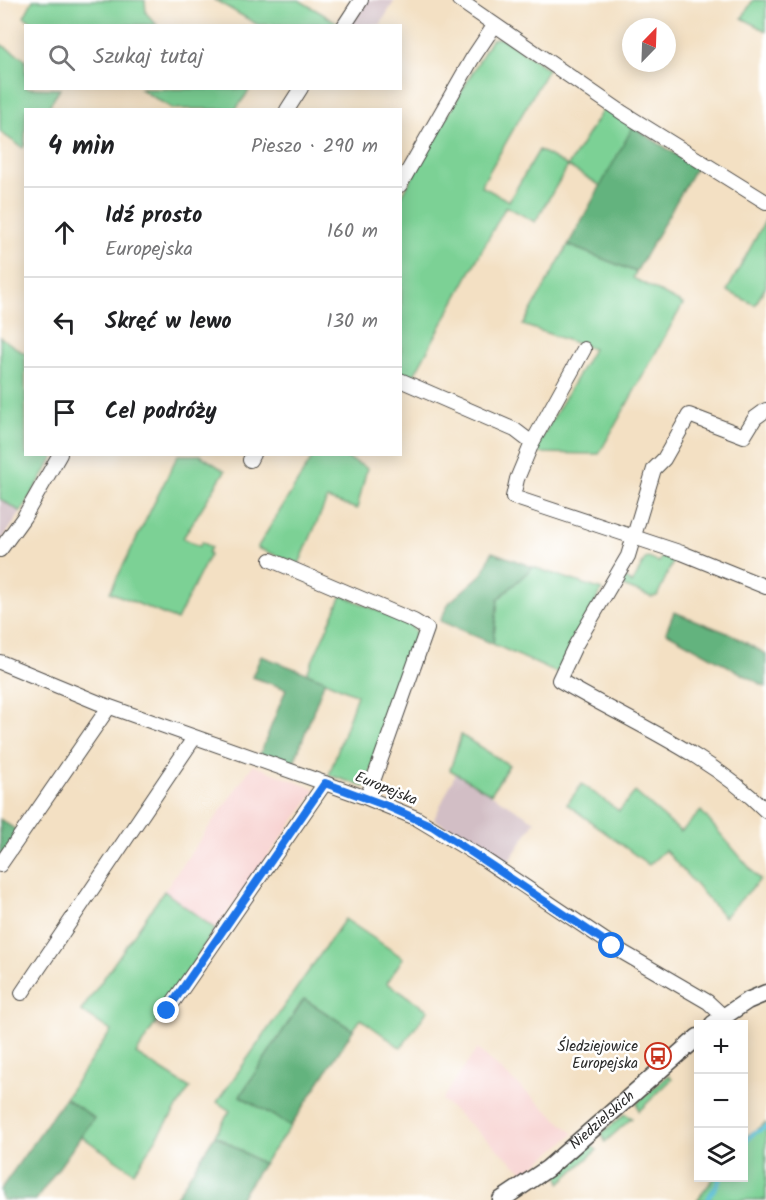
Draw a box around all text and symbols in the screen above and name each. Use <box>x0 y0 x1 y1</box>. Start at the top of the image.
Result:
north arrow <box>622 18 676 72</box>
search box <box>24 24 402 90</box>
text: Szukaj tutaj <box>93 40 204 75</box>
icon: search <box>45 41 78 74</box>
text: 4 min <box>48 126 115 168</box>
text: Pieszo · 290 m <box>251 131 378 163</box>
text: Idź prosto <box>105 199 202 234</box>
icon: ahead <box>48 216 81 249</box>
text: 160 m <box>327 216 378 248</box>
text: Europejska <box>105 234 193 266</box>
text: Skręć w lewo <box>105 305 232 340</box>
icon: left <box>48 306 81 339</box>
text: 130 m <box>326 306 378 338</box>
text: Cel podróży <box>105 395 217 430</box>
icon: arrive <box>48 396 81 429</box>
street label: Europejska <box>351 766 421 812</box>
route start <box>598 932 624 958</box>
route end <box>153 997 179 1023</box>
map controls <box>694 1020 748 1182</box>
button: + <box>694 1020 748 1074</box>
place label: Śledziejowice Europejska <box>558 1035 638 1076</box>
bus stop icon: Śledziejowice Europejska <box>643 1041 673 1071</box>
button: − <box>694 1074 748 1128</box>
street label: Niedzielskich <box>564 1085 641 1156</box>
button: layers <box>694 1128 748 1182</box>

